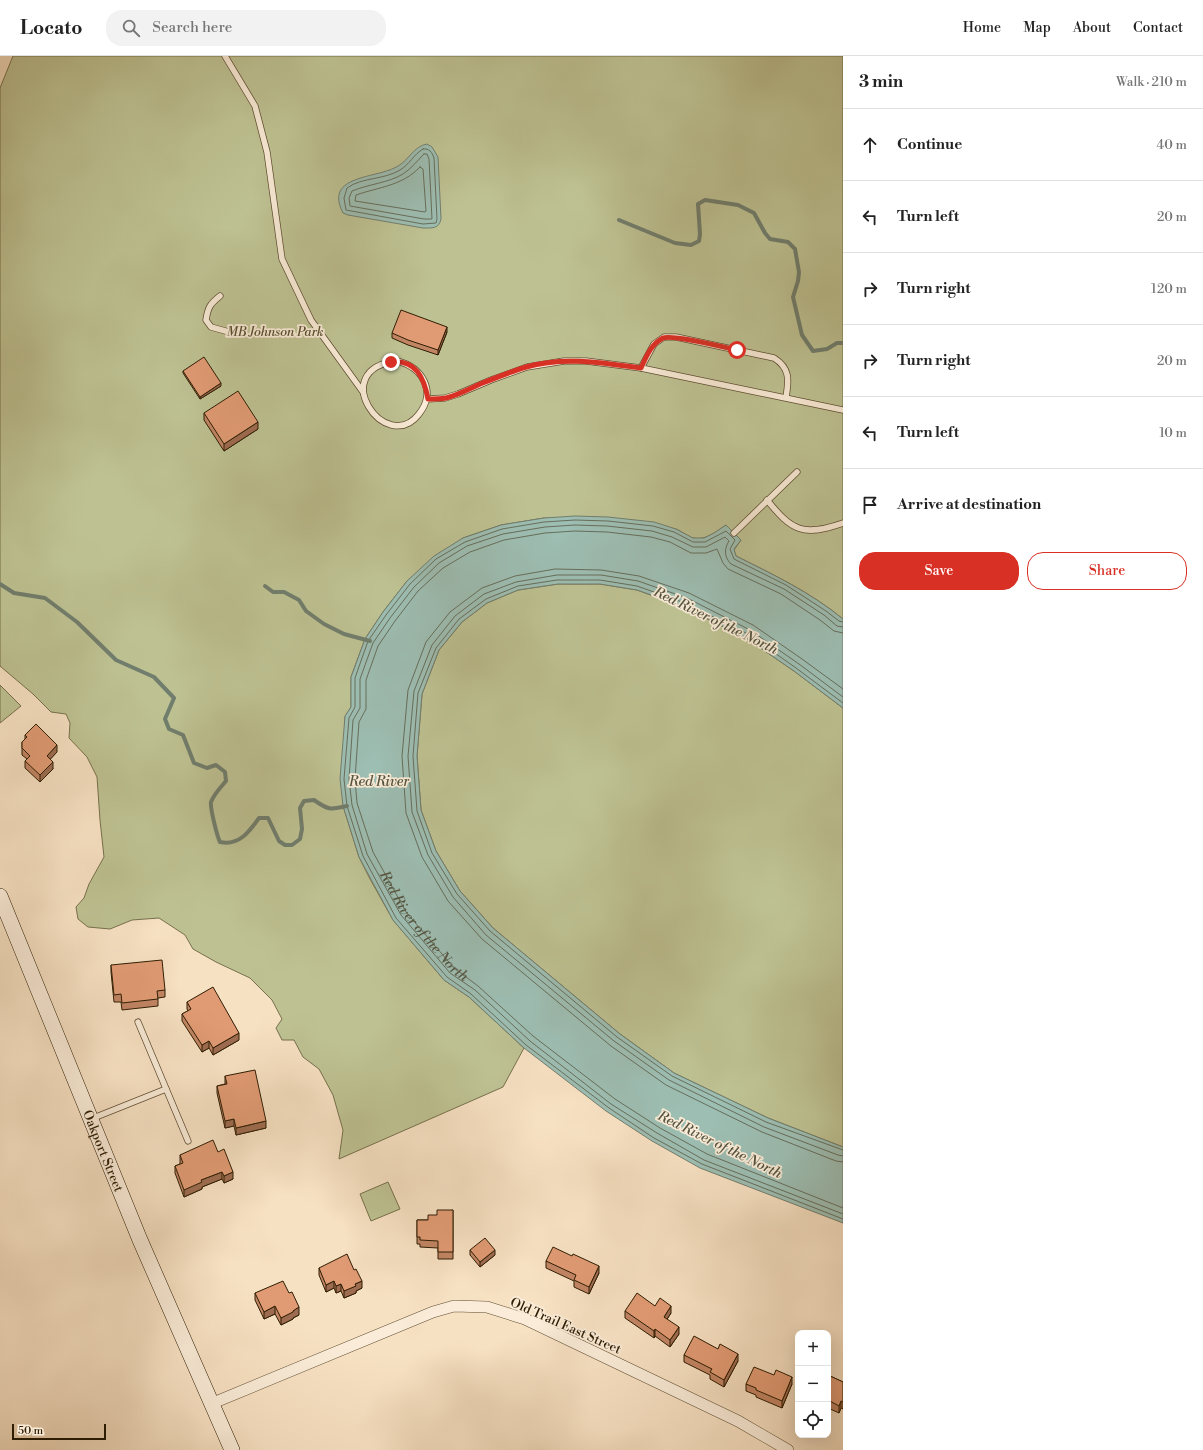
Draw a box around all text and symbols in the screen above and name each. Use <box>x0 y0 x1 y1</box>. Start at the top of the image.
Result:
search box <box>106 10 386 46</box>
text: Locato <box>20 16 82 40</box>
icon: search <box>120 17 142 39</box>
text: Search here <box>152 18 232 37</box>
text: Home <box>963 19 1001 37</box>
text: Map <box>1023 19 1051 37</box>
text: About <box>1073 19 1111 37</box>
text: Contact <box>1133 19 1183 37</box>
text: 3 min <box>859 71 903 93</box>
text: Walk · 210 m <box>1116 74 1187 90</box>
icon: ahead <box>859 134 881 156</box>
text: Continue <box>897 135 962 154</box>
text: 40 m <box>1157 137 1187 153</box>
icon: left <box>859 206 881 228</box>
text: Turn left <box>897 207 959 226</box>
text: 20 m <box>1157 209 1187 225</box>
icon: right <box>859 278 881 300</box>
text: Turn right <box>897 279 971 298</box>
text: 120 m <box>1151 281 1187 297</box>
park label: MB Johnson Park <box>226 324 324 340</box>
route start <box>728 341 746 359</box>
icon: right <box>859 350 881 372</box>
text: Turn right <box>897 351 971 370</box>
route end <box>382 353 400 371</box>
text: 20 m <box>1157 353 1187 369</box>
icon: left <box>859 422 881 444</box>
text: Turn left <box>897 423 959 442</box>
text: 10 m <box>1159 425 1187 441</box>
icon: arrive <box>859 494 881 516</box>
text: Arrive at destination <box>897 495 1041 514</box>
button: Save <box>859 552 1019 590</box>
button: Share <box>1027 552 1187 590</box>
water label: Red River of the North <box>650 583 781 659</box>
water label: Red River <box>348 773 410 791</box>
water label: Red River of the North <box>375 867 472 986</box>
water label: Red River of the North <box>654 1107 785 1183</box>
street label: Oakport Street <box>79 1108 127 1195</box>
street label: Old Trail East Street <box>508 1294 624 1358</box>
map controls <box>795 1330 831 1438</box>
button: + <box>795 1330 831 1366</box>
button: − <box>795 1366 831 1402</box>
button: locate <box>795 1402 831 1438</box>
scale bar <box>12 1422 106 1441</box>
text: 50 m <box>18 1424 43 1438</box>

